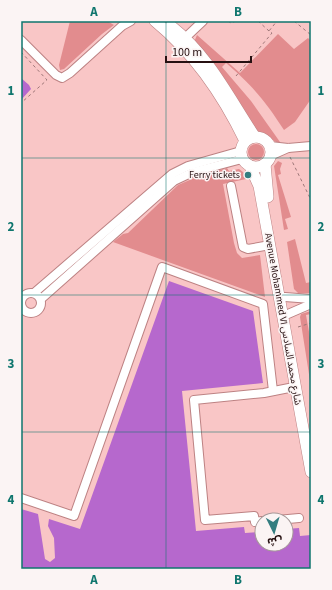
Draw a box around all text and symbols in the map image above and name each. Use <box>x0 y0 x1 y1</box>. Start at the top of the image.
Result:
text: A <box>89 3 98 21</box>
text: B <box>234 3 242 21</box>
scale bar <box>166 38 251 64</box>
text: 100 m <box>172 44 202 61</box>
text: 1 <box>8 82 15 100</box>
text: 1 <box>318 82 325 100</box>
place label: Ferry tickets <box>189 168 240 182</box>
marker: Ferry tickets <box>243 170 253 180</box>
text: 2 <box>8 218 15 236</box>
text: 2 <box>318 218 325 236</box>
street label: Avenue Mohammed VI شارع محمد السادس <box>261 232 305 406</box>
text: 3 <box>8 355 15 373</box>
text: 3 <box>318 355 325 373</box>
text: 4 <box>8 491 15 509</box>
text: 4 <box>318 491 325 509</box>
north arrow <box>254 512 294 552</box>
text: ش <box>267 533 283 550</box>
text: A <box>89 571 98 589</box>
text: B <box>234 571 242 589</box>

